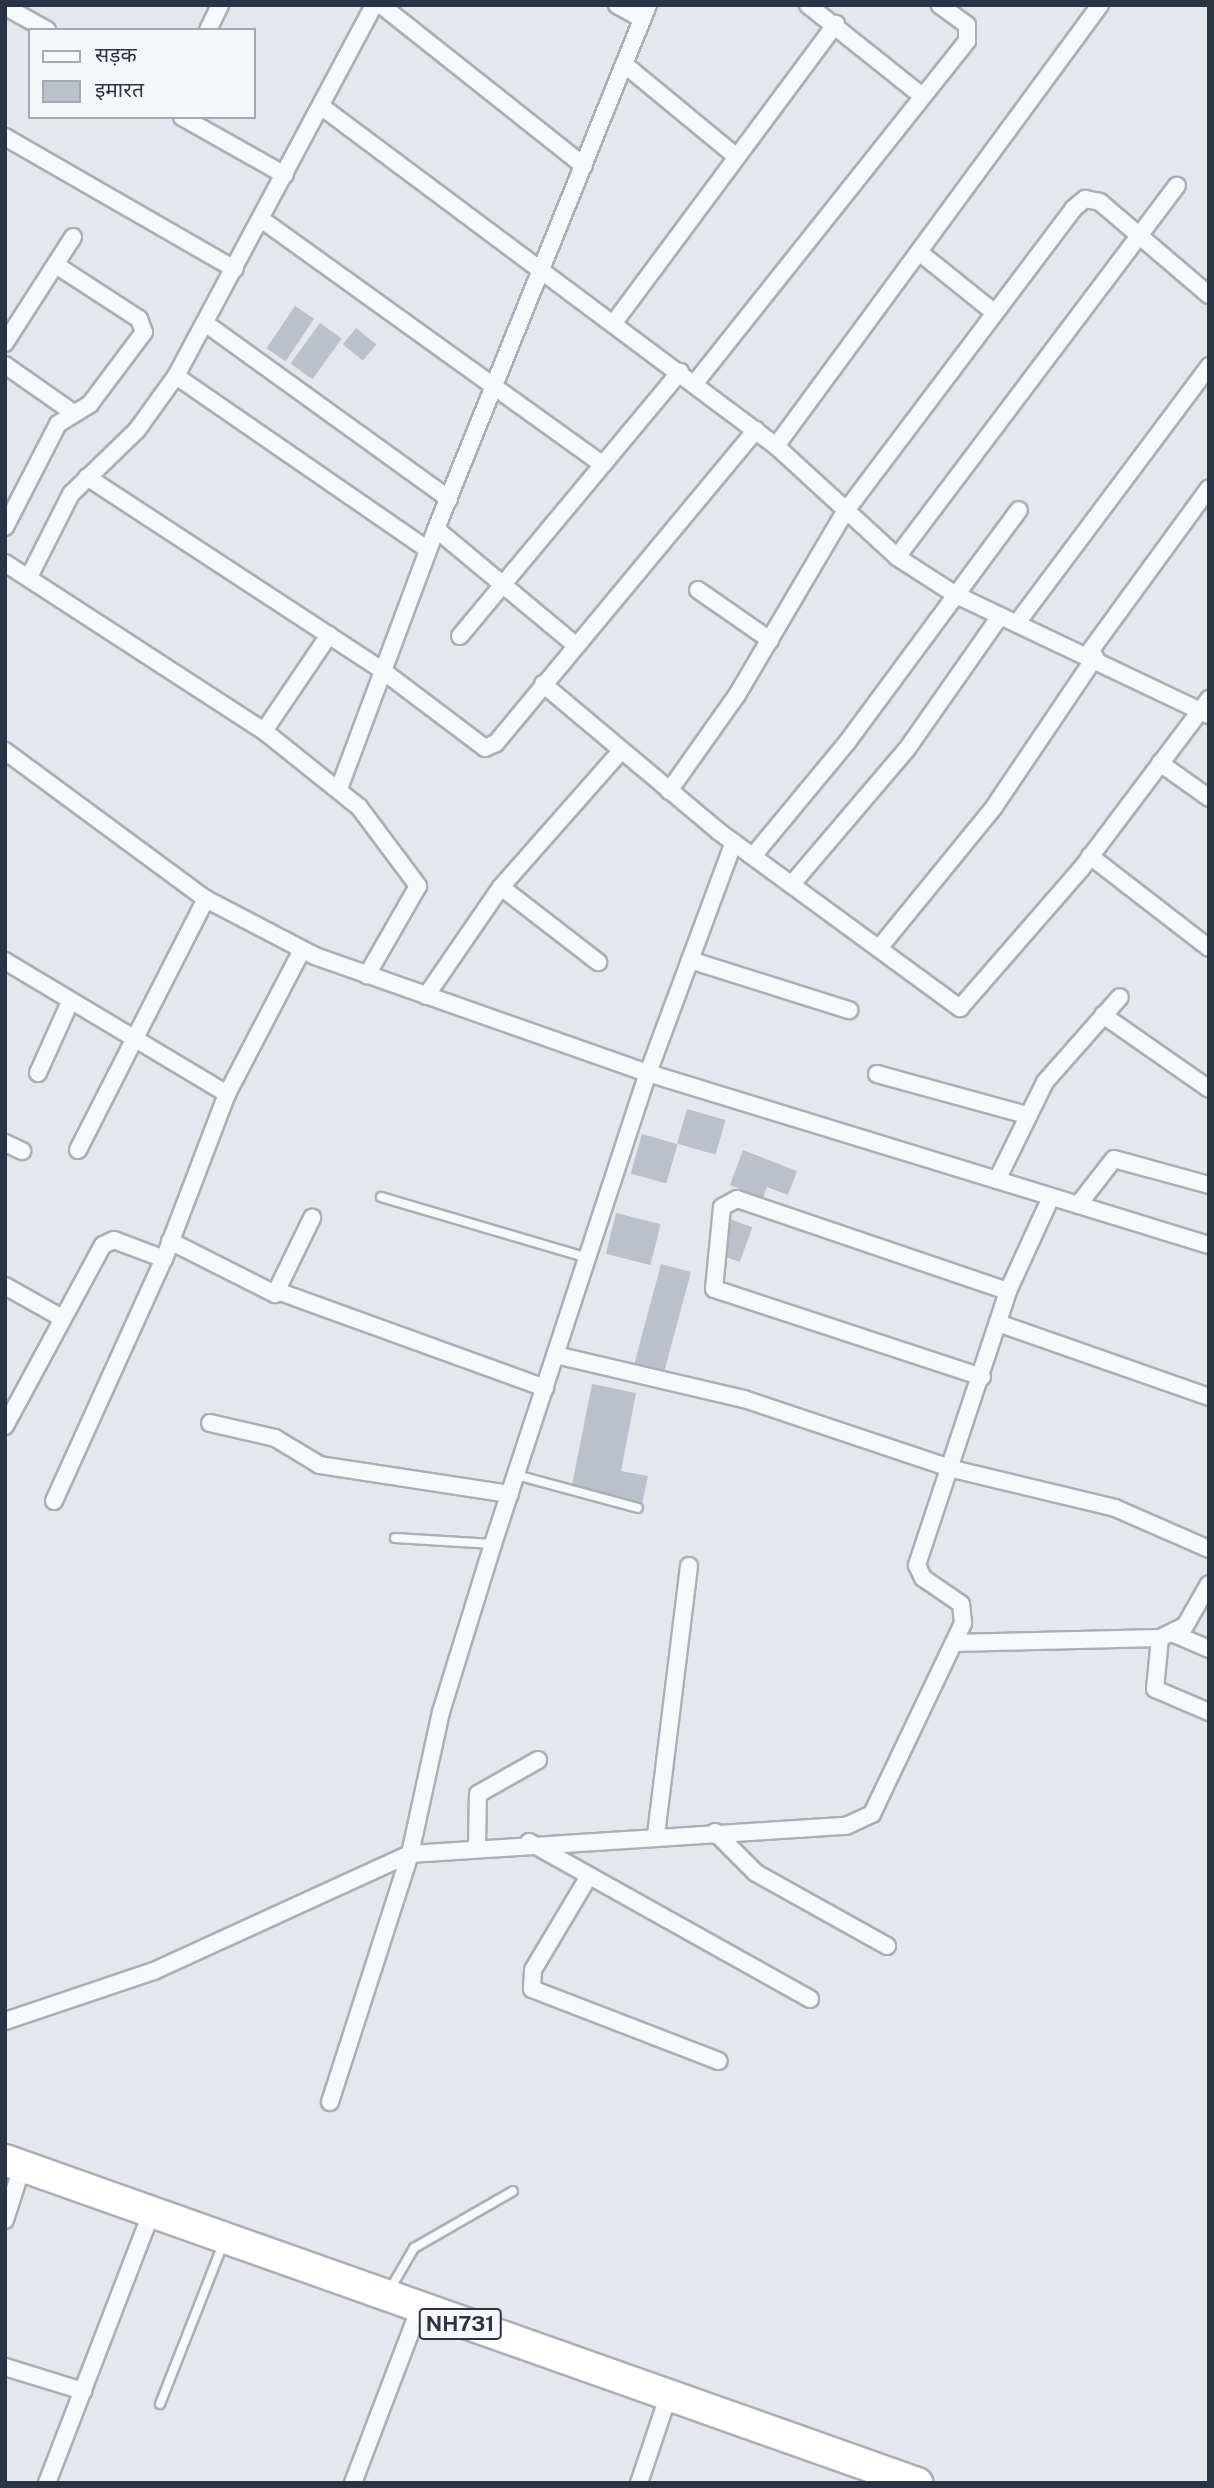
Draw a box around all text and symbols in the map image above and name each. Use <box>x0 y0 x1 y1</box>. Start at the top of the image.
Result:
legend <box>28 28 256 119</box>
text: सड़क <box>95 42 137 67</box>
text: इमारत <box>95 77 144 102</box>
road number: NH731 <box>418 2306 502 2342</box>

